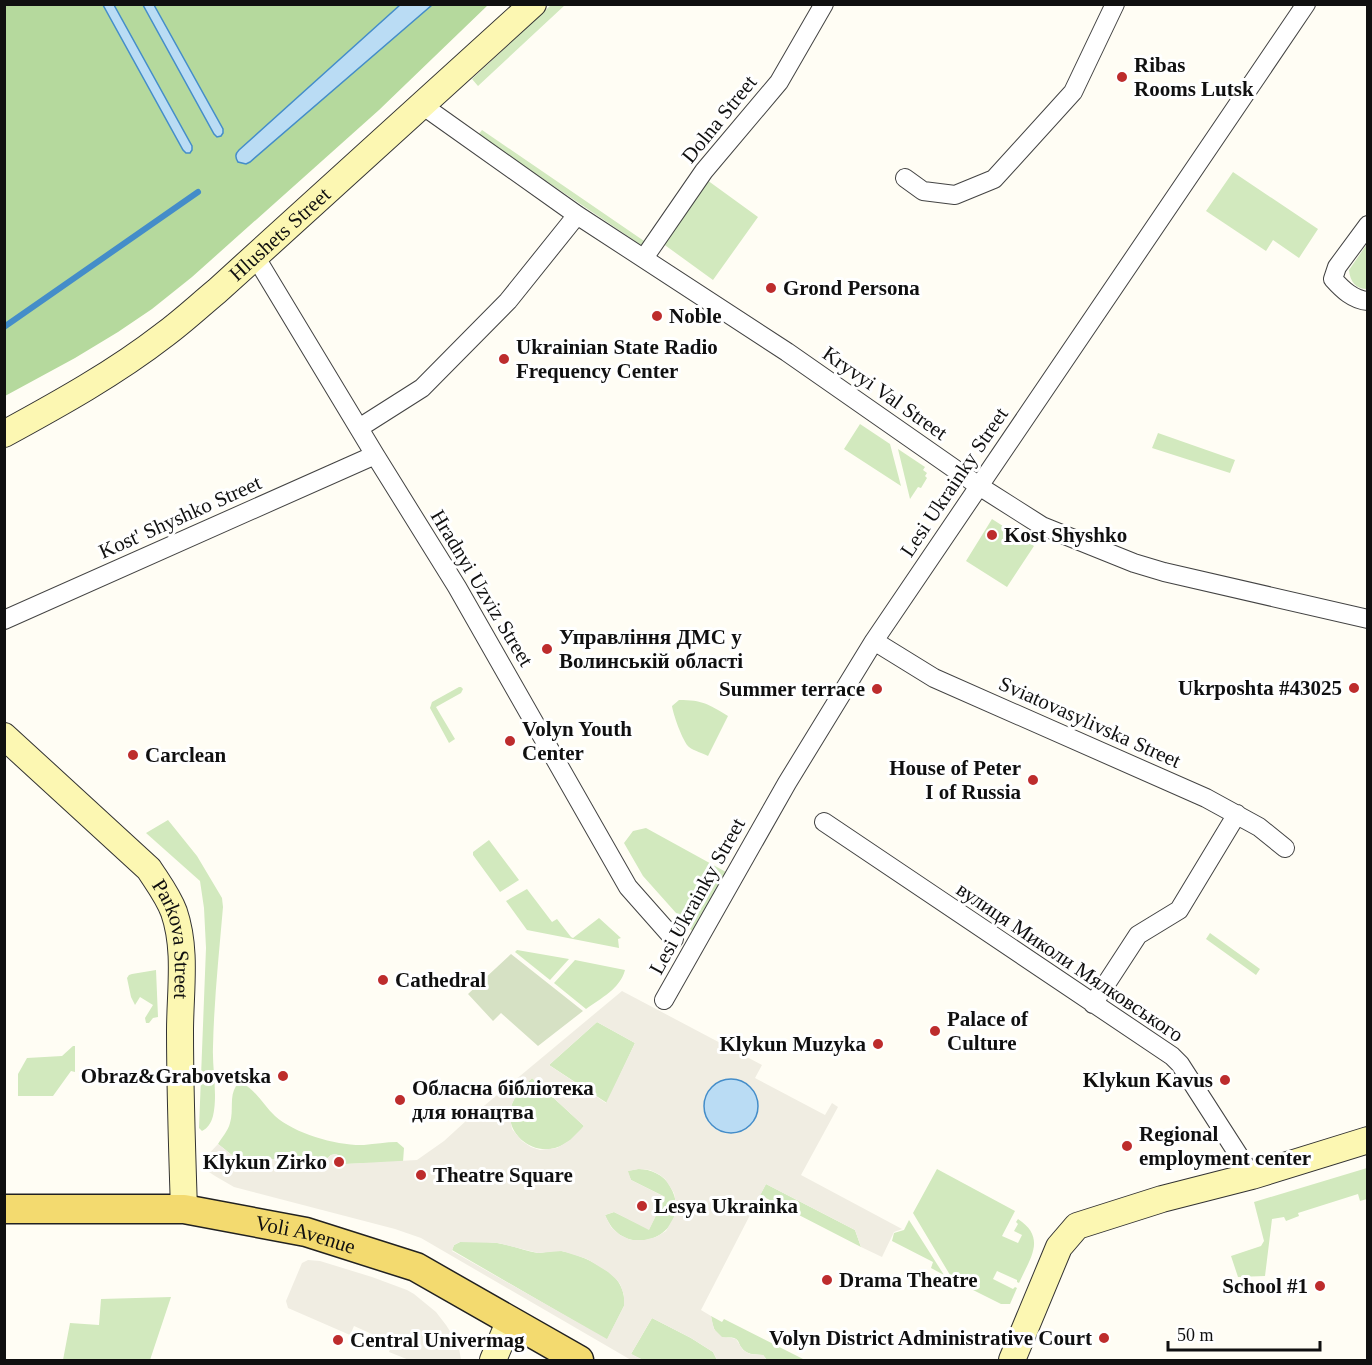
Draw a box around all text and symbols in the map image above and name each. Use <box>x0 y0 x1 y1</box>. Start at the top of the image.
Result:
place label: Ribas Rooms Lutsk <box>1134 53 1254 101</box>
street label: Dolna Street <box>676 70 762 168</box>
marker: Ribas Rooms Lutsk <box>1115 70 1129 84</box>
street label: Hlushets Street <box>224 182 335 286</box>
place label: Grond Persona <box>783 276 920 300</box>
marker: Grond Persona <box>764 281 778 295</box>
place label: Noble <box>669 304 722 328</box>
marker: Noble <box>650 309 664 323</box>
place label: Ukrainian State Radio Frequency Center <box>516 335 718 383</box>
street label: Kryvyi Val Street <box>818 341 952 445</box>
marker: Ukrainian State Radio Frequency Center <box>497 352 511 366</box>
street label: Lesi Ukrainky Street <box>895 403 1013 561</box>
street label: Kost' Shyshko Street <box>95 470 265 564</box>
street label: Hradnyi Uzviz Street <box>426 505 538 671</box>
place label: Kost Shyshko <box>1004 523 1127 547</box>
marker: Kost Shyshko <box>985 528 999 542</box>
place label: Управління ДМС у Волинській області <box>559 625 743 673</box>
marker: Управління ДМС у Волинській області <box>540 642 554 656</box>
street label: Sviatovasylivska Street <box>995 671 1185 773</box>
place label: Ukrposhta #43025 <box>1178 676 1342 700</box>
place label: Summer terrace <box>719 677 865 701</box>
marker: Ukrposhta #43025 <box>1347 681 1361 695</box>
marker: Summer terrace <box>870 682 884 696</box>
place label: Volyn Youth Center <box>522 717 632 765</box>
marker: Volyn Youth Center <box>503 734 517 748</box>
place label: Carclean <box>145 743 227 767</box>
marker: Carclean <box>126 748 140 762</box>
place label: House of Peter I of Russia <box>889 756 1021 804</box>
marker: House of Peter I of Russia <box>1026 773 1040 787</box>
street label: Lesi Ukrainky Street <box>644 814 750 978</box>
street label: Parkova Street <box>147 875 194 1000</box>
street label: вулиця Миколи Мялковського <box>952 877 1188 1047</box>
place label: Cathedral <box>395 968 486 992</box>
marker: Cathedral <box>376 973 390 987</box>
place label: Palace of Culture <box>947 1007 1029 1055</box>
marker: Palace of Culture <box>928 1024 942 1038</box>
place label: Klykun Muzyka <box>720 1032 866 1056</box>
marker: Klykun Muzyka <box>871 1037 885 1051</box>
place label: Obraz&Grabovetska <box>81 1064 271 1088</box>
place label: Klykun Kavus <box>1083 1068 1213 1092</box>
marker: Obraz&Grabovetska <box>276 1069 290 1083</box>
marker: Klykun Kavus <box>1218 1073 1232 1087</box>
place label: Обласна бібліотека для юнацтва <box>412 1076 594 1124</box>
marker: Обласна бібліотека для юнацтва <box>393 1093 407 1107</box>
place label: Regional employment center <box>1139 1122 1311 1170</box>
marker: Regional employment center <box>1120 1139 1134 1153</box>
place label: Klykun Zirko <box>203 1150 327 1174</box>
marker: Klykun Zirko <box>332 1155 346 1169</box>
place label: Theatre Square <box>433 1163 573 1187</box>
marker: Theatre Square <box>414 1168 428 1182</box>
place label: Lesya Ukrainka <box>654 1194 799 1218</box>
marker: Lesya Ukrainka <box>635 1199 649 1213</box>
street label: Voli Avenue <box>253 1211 358 1259</box>
place label: Drama Theatre <box>839 1268 978 1292</box>
marker: Drama Theatre <box>820 1273 834 1287</box>
place label: School #1 <box>1222 1274 1308 1298</box>
marker: School #1 <box>1313 1279 1327 1293</box>
scale bar <box>1168 1314 1320 1352</box>
text: 50 m <box>1177 1325 1214 1345</box>
place label: Volyn District Administrative Court <box>769 1326 1092 1350</box>
place label: Central Univermag <box>350 1328 525 1352</box>
marker: Volyn District Administrative Court <box>1097 1331 1111 1345</box>
marker: Central Univermag <box>331 1333 345 1347</box>

